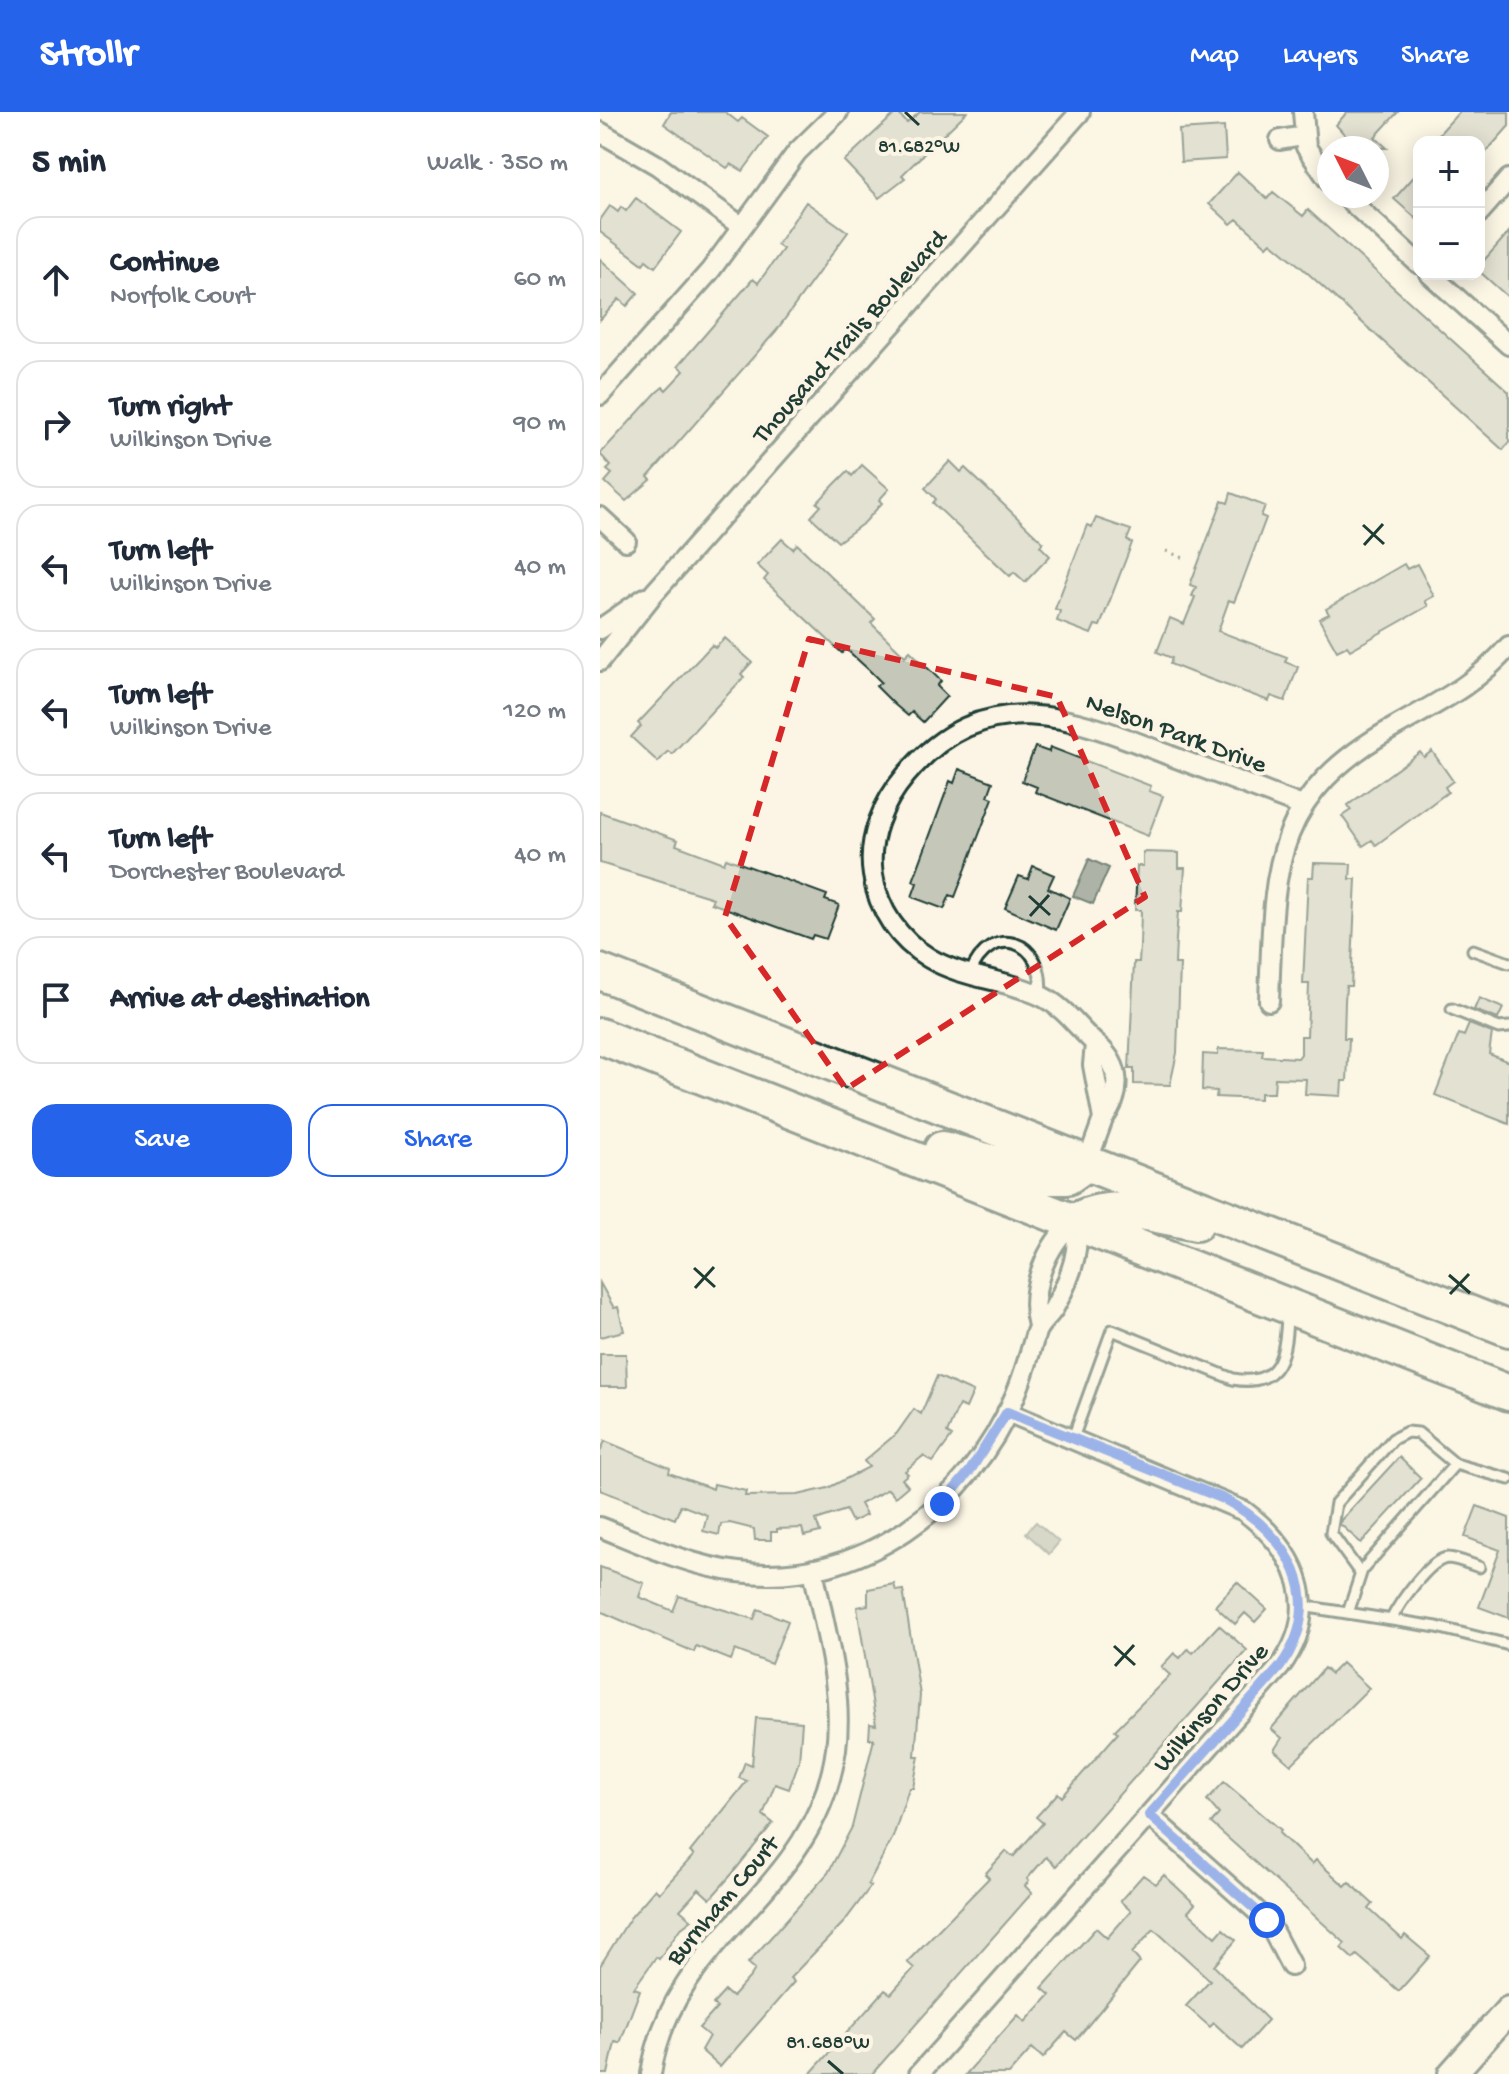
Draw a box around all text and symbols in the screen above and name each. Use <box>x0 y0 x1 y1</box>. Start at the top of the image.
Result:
text: Strollr <box>40 34 137 78</box>
text: Map <box>1190 40 1239 73</box>
text: Layers <box>1283 40 1357 73</box>
text: Share <box>1401 40 1469 73</box>
north arrow <box>1317 136 1389 208</box>
map controls <box>1413 136 1485 280</box>
button: + <box>1413 136 1485 208</box>
text: 81.682°W <box>878 137 960 160</box>
text: 5 min <box>32 144 106 184</box>
text: Walk · 350 m <box>427 149 568 180</box>
button: − <box>1413 208 1485 280</box>
street label: Thousand Trails Boulevard <box>746 224 957 453</box>
text: Continue <box>110 247 219 282</box>
icon: ahead <box>34 258 78 302</box>
text: 60 m <box>513 265 566 296</box>
text: Norfolk Court <box>110 282 254 313</box>
text: Turn right <box>110 391 230 426</box>
icon: right <box>34 402 78 446</box>
text: 90 m <box>514 409 566 440</box>
text: Wilkinson Drive <box>110 426 271 457</box>
text: Turn left <box>110 535 211 570</box>
icon: left <box>34 546 78 590</box>
text: 40 m <box>514 553 566 584</box>
text: Wilkinson Drive <box>110 570 271 601</box>
text: Turn left <box>110 679 211 714</box>
street label: Nelson Park Drive <box>1081 688 1271 782</box>
icon: left <box>34 690 78 734</box>
text: 120 m <box>503 697 566 728</box>
text: Wilkinson Drive <box>110 714 271 745</box>
text: Turn left <box>110 823 211 858</box>
icon: left <box>34 834 78 878</box>
text: 40 m <box>514 841 566 872</box>
text: Dorchester Boulevard <box>110 858 343 889</box>
icon: arrive <box>34 978 78 1022</box>
text: Arrive at destination <box>110 983 370 1018</box>
button: Save <box>32 1104 292 1177</box>
button: Share <box>308 1104 568 1177</box>
route end <box>924 1486 960 1522</box>
street label: Wilkinson Drive <box>1148 1637 1277 1780</box>
street label: Burnham Court <box>661 1829 789 1974</box>
route start <box>1249 1902 1285 1938</box>
text: 81.688°W <box>786 2033 870 2056</box>

